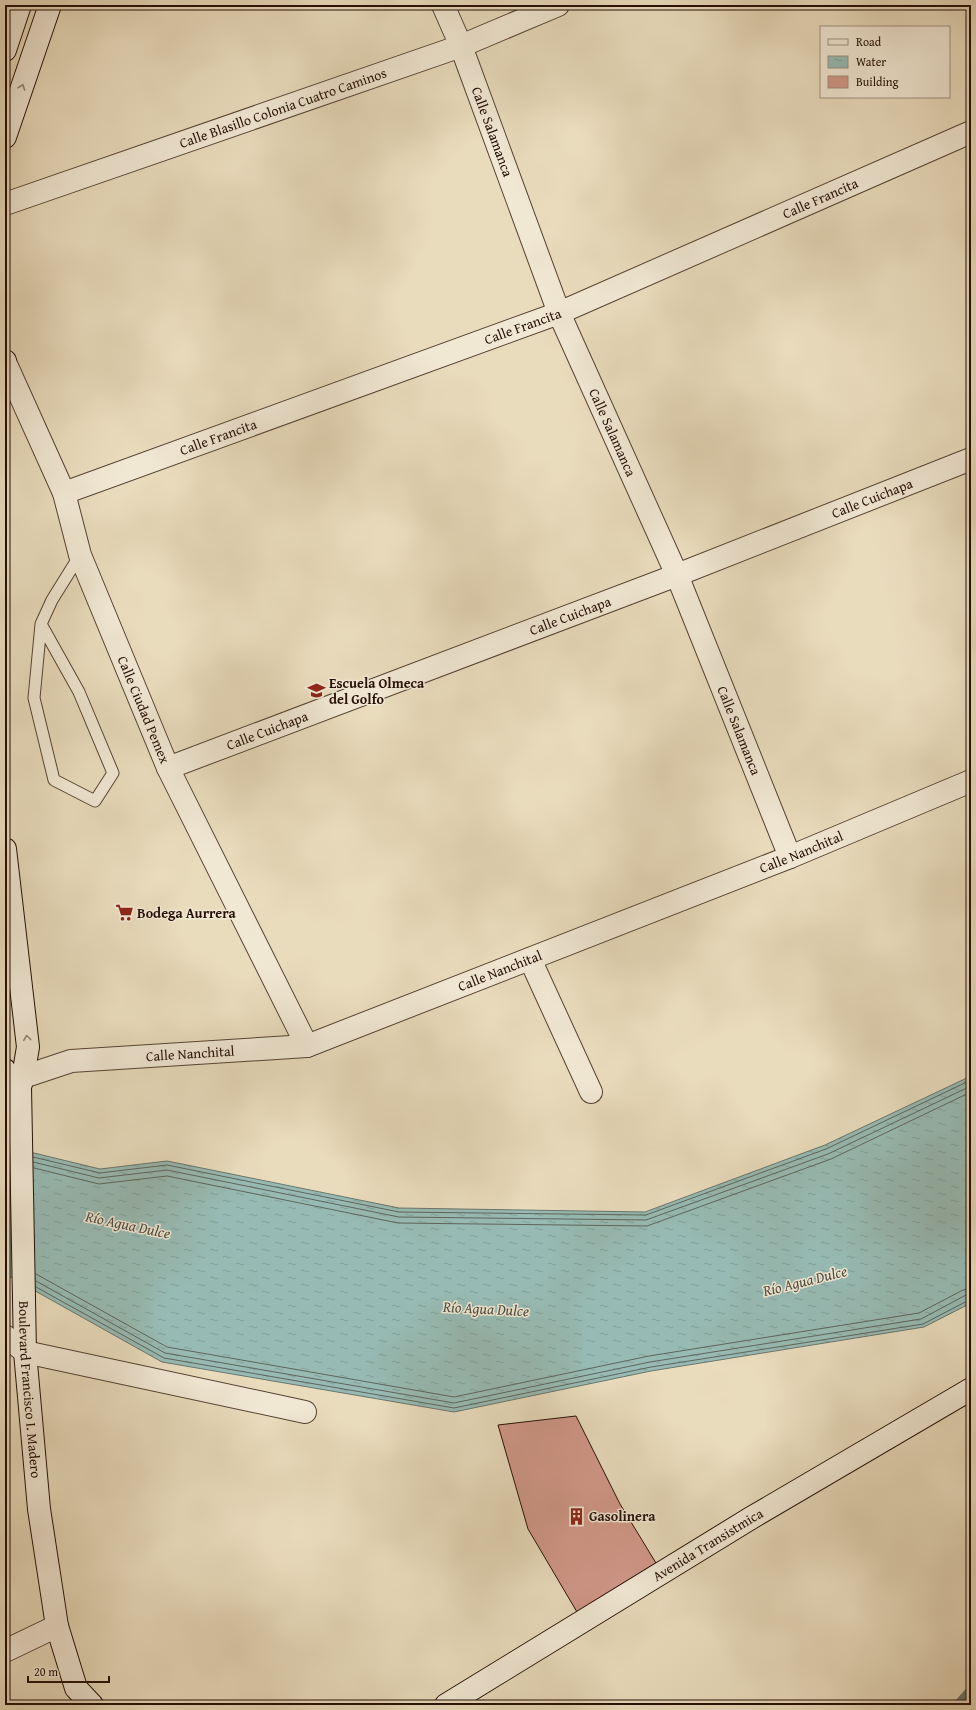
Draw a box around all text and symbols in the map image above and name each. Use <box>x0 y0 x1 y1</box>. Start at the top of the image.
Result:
legend <box>820 26 950 98</box>
text: Road <box>856 33 882 50</box>
text: Water <box>856 53 886 70</box>
street label: Calle Blasillo Colonia Cuatro Caminos <box>176 63 389 153</box>
text: Building <box>856 73 899 90</box>
one-way arrow <box>17 84 26 91</box>
street label: Calle Salamanca <box>467 84 518 180</box>
street label: Calle Francita <box>779 173 861 224</box>
street label: Calle Francita <box>481 303 564 349</box>
street label: Calle Salamanca <box>584 385 641 480</box>
street label: Calle Francita <box>177 414 260 460</box>
street label: Calle Cuichapa <box>829 473 916 523</box>
street label: Calle Cuichapa <box>527 591 614 640</box>
street label: Calle Ciudad Pemex <box>113 653 175 767</box>
place label: Escuela Olmeca del Golfo <box>329 673 425 709</box>
school or university icon: Escuela Olmeca del Golfo <box>306 681 326 701</box>
street label: Calle Salamanca <box>712 683 766 778</box>
street label: Calle Cuichapa <box>224 706 311 755</box>
street label: Calle Nanchital <box>756 826 846 878</box>
supermarket icon: Bodega Aurrera <box>114 903 134 923</box>
place label: Bodega Aurrera <box>137 903 236 923</box>
street label: Calle Nanchital <box>455 945 545 996</box>
one-way arrow <box>23 1035 32 1041</box>
street label: Calle Nanchital <box>145 1041 235 1066</box>
water label: Río Agua Dulce <box>83 1205 172 1244</box>
water label: Río Agua Dulce <box>760 1260 849 1301</box>
water label: Río Agua Dulce <box>441 1296 530 1321</box>
street label: Boulevard Francisco I. Madero <box>14 1301 46 1479</box>
street label: Avenida Transistmica <box>649 1503 767 1586</box>
building icon: Gasolinera <box>566 1506 586 1526</box>
place label: Gasolinera <box>589 1506 656 1526</box>
scale bar <box>28 1658 109 1684</box>
text: 20 m <box>34 1663 58 1680</box>

